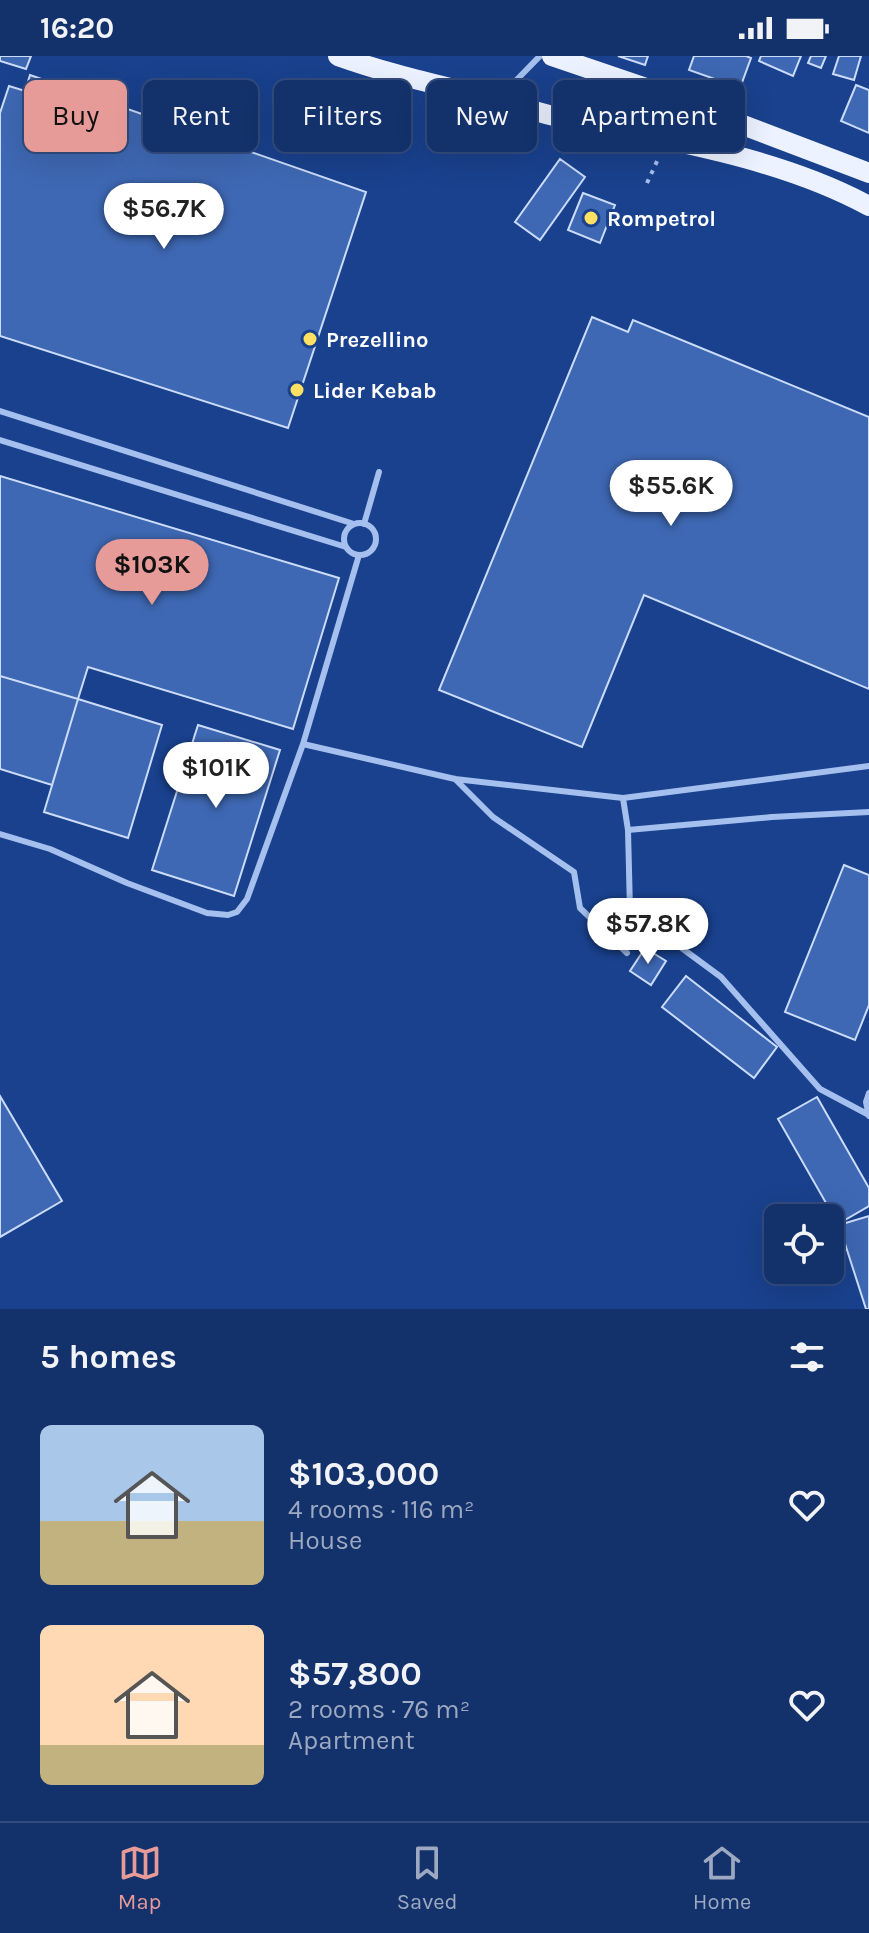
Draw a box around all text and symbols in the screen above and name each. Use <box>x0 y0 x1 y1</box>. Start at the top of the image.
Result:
text: 16:20 <box>40 10 114 46</box>
chip: Buy <box>24 80 127 152</box>
chip: Rent <box>143 80 258 152</box>
chip: Filters <box>274 80 411 152</box>
chip: New <box>427 80 537 152</box>
chip: Apartment <box>553 80 745 152</box>
pin: $56.7K <box>99 183 229 251</box>
text: $56.7K <box>122 193 206 224</box>
place label: Rompetrol <box>607 206 716 232</box>
marker: Rompetrol <box>582 209 600 227</box>
place label: Prezellino <box>326 327 428 353</box>
marker: Prezellino <box>301 330 319 348</box>
place label: Lider Kebab <box>313 378 436 404</box>
marker: Lider Kebab <box>288 381 306 399</box>
pin: $55.6K <box>606 460 736 528</box>
text: $55.6K <box>628 470 714 501</box>
pin: $103K <box>96 539 208 607</box>
text: $103K <box>114 549 190 580</box>
pin: $101K <box>160 742 272 810</box>
text: $101K <box>181 752 251 783</box>
pin: $57.8K <box>583 898 713 966</box>
text: $57.8K <box>605 908 691 939</box>
map controls <box>764 1204 844 1284</box>
button: locate <box>764 1204 844 1284</box>
icon: filters <box>785 1335 829 1379</box>
text: 5 homes <box>40 1337 177 1377</box>
text: $103,000 <box>288 1454 439 1494</box>
icon: home <box>104 1457 200 1553</box>
icon: heart <box>785 1483 829 1527</box>
text: 4 rooms · 116 m² <box>288 1494 475 1525</box>
text: House <box>288 1525 362 1556</box>
text: $57,800 <box>288 1654 422 1694</box>
icon: home <box>104 1657 200 1753</box>
icon: heart <box>785 1683 829 1727</box>
text: 2 rooms · 76 m² <box>288 1694 470 1725</box>
text: Apartment <box>288 1725 415 1756</box>
tab: Map <box>118 1841 162 1915</box>
tab: Saved <box>397 1841 458 1915</box>
tab: Home <box>693 1841 751 1915</box>

